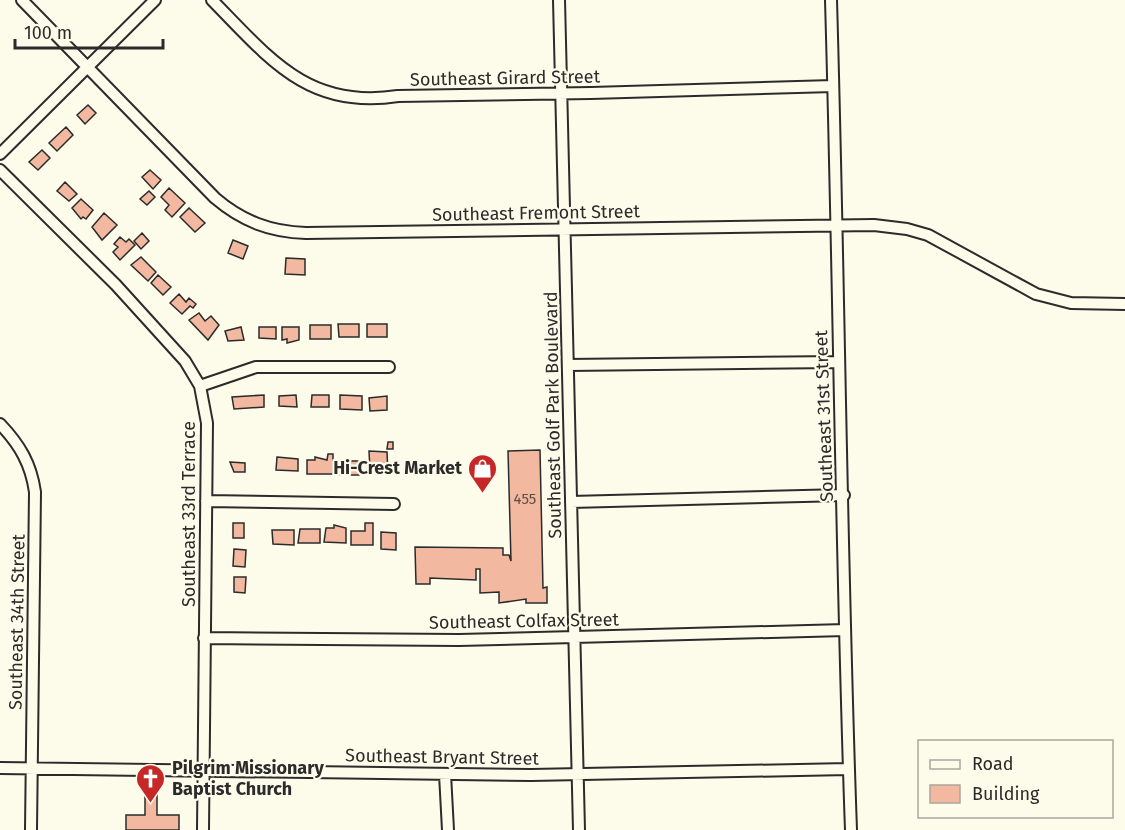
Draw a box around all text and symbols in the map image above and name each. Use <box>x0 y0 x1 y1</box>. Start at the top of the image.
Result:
scale bar <box>15 12 164 50</box>
text: 100 m <box>24 22 72 44</box>
street label: Southeast Girard Street <box>410 65 601 91</box>
street label: Southeast Fremont Street <box>432 200 641 226</box>
street label: Southeast Golf Park Boulevard <box>540 291 566 539</box>
street label: Southeast 31st Street <box>810 329 838 502</box>
street label: Southeast 33rd Terrace <box>178 421 200 607</box>
shop icon: Hi-Crest Market <box>467 452 499 494</box>
place label: Hi-Crest Market <box>333 457 463 479</box>
house number: 455 <box>514 490 536 508</box>
street label: Southeast 34th Street <box>4 533 30 710</box>
street label: Southeast Colfax Street <box>429 608 620 634</box>
legend <box>918 740 1113 818</box>
street label: Southeast Bryant Street <box>345 744 540 770</box>
text: Road <box>972 753 1014 775</box>
place label: Pilgrim Missionary Baptist Church <box>172 757 324 800</box>
church icon: Pilgrim Missionary Baptist Church <box>135 762 167 804</box>
text: Building <box>972 783 1040 805</box>

